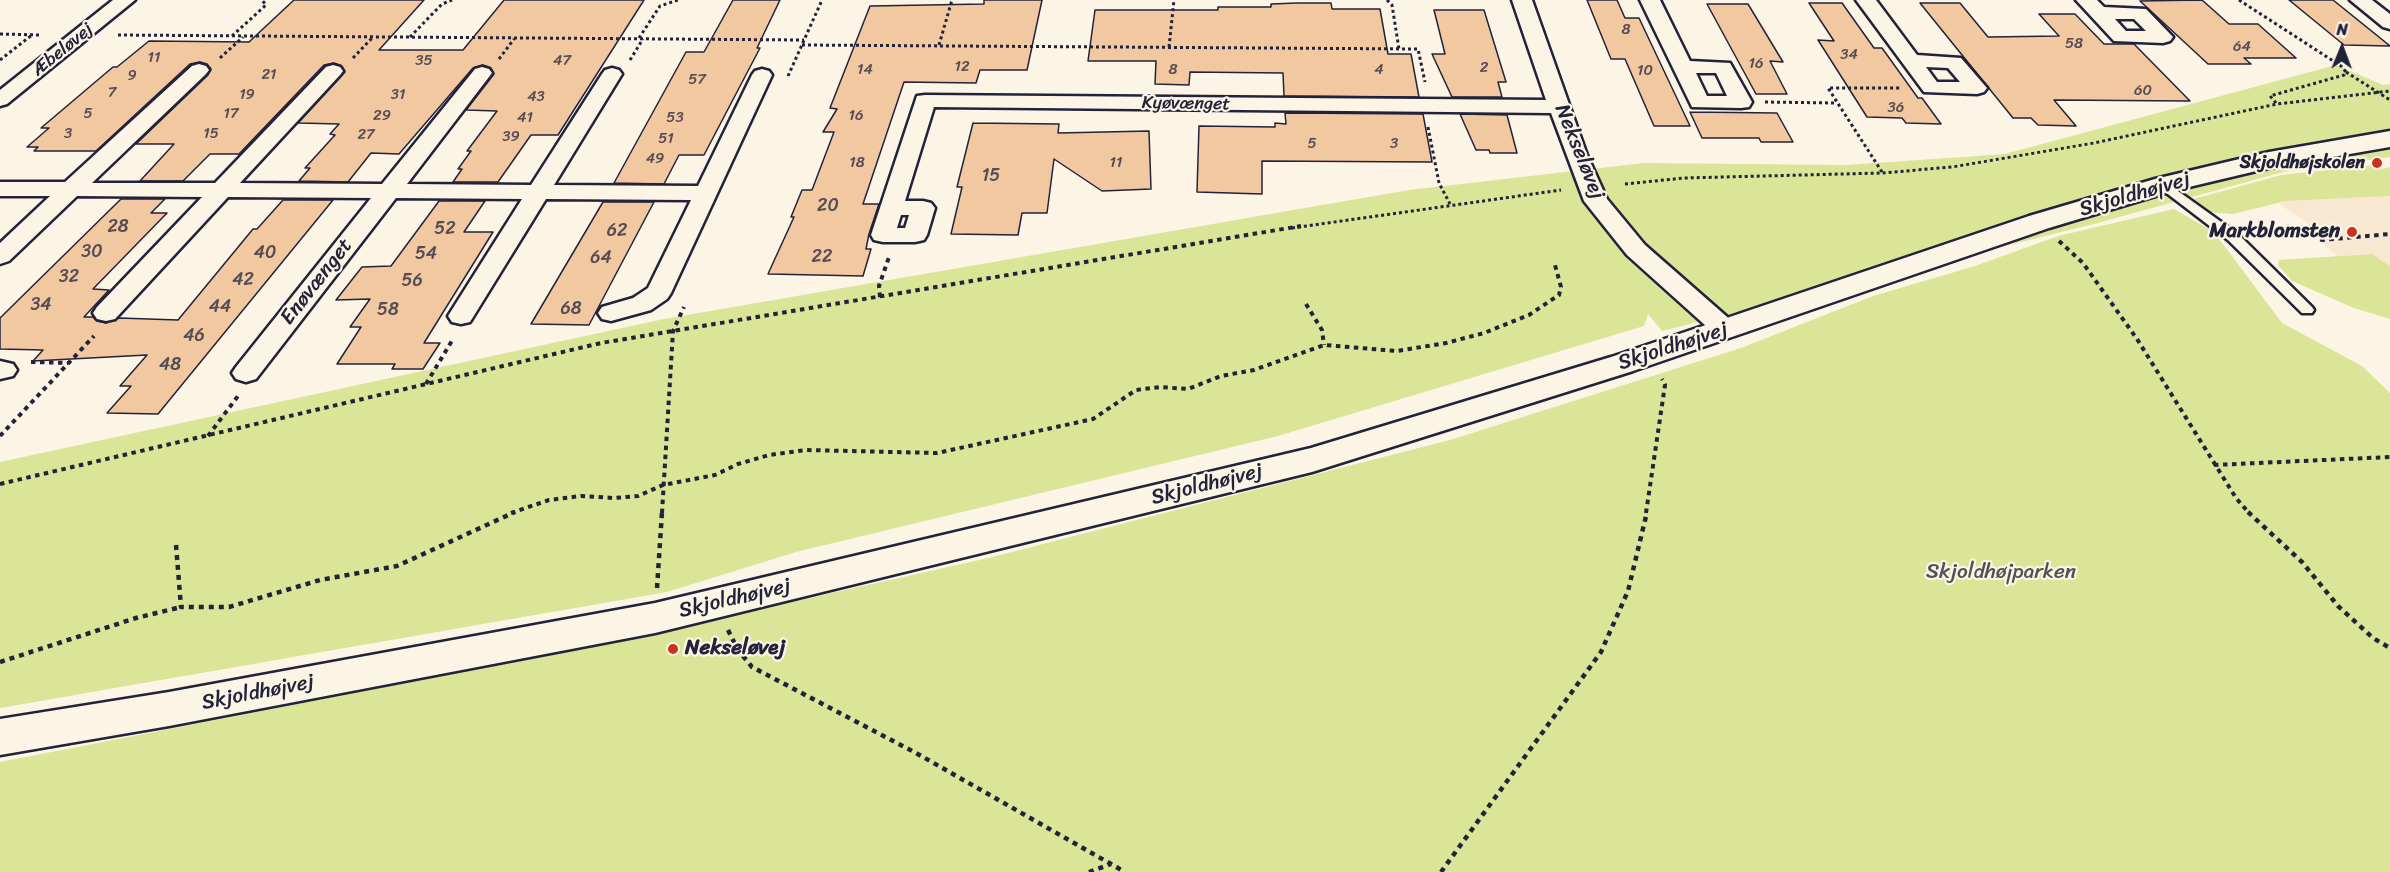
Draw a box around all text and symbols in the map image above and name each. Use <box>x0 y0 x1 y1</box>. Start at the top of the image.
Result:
text: N <box>2337 15 2348 44</box>
north arrow <box>2312 18 2372 78</box>
street label: Æbeløvej <box>28 19 98 81</box>
house number: 8 <box>1621 21 1631 39</box>
house number: 58 <box>2065 35 2083 53</box>
house number: 64 <box>2233 38 2251 56</box>
house number: 34 <box>1840 46 1858 64</box>
house number: 11 <box>148 49 160 67</box>
house number: 35 <box>415 52 433 70</box>
house number: 47 <box>553 52 571 70</box>
house number: 16 <box>1749 55 1763 73</box>
house number: 12 <box>954 58 970 76</box>
house number: 2 <box>1480 59 1488 77</box>
house number: 14 <box>857 61 873 79</box>
house number: 8 <box>1168 61 1178 79</box>
house number: 4 <box>1374 61 1384 79</box>
house number: 10 <box>1637 62 1653 80</box>
house number: 21 <box>261 66 277 84</box>
house number: 9 <box>127 67 137 85</box>
house number: 57 <box>688 71 706 89</box>
house number: 60 <box>2134 82 2152 100</box>
house number: 7 <box>108 84 116 102</box>
house number: 19 <box>239 86 255 104</box>
house number: 31 <box>391 86 405 104</box>
house number: 43 <box>527 88 545 106</box>
street label: Kyøvænget <box>1142 92 1230 116</box>
house number: 36 <box>1888 99 1904 117</box>
street label: Nekseløvej <box>1549 101 1609 203</box>
house number: 5 <box>83 105 93 123</box>
house number: 17 <box>224 105 238 123</box>
house number: 29 <box>373 107 391 125</box>
house number: 16 <box>849 107 863 125</box>
house number: 41 <box>517 109 533 127</box>
house number: 53 <box>666 109 684 127</box>
house number: 3 <box>64 125 72 143</box>
house number: 15 <box>203 125 219 143</box>
house number: 27 <box>357 126 375 144</box>
house number: 39 <box>502 128 520 146</box>
house number: 51 <box>658 130 674 148</box>
house number: 5 <box>1307 135 1317 153</box>
house number: 3 <box>1390 135 1398 153</box>
house number: 49 <box>646 150 664 168</box>
place label: Skjoldhøjskolen <box>2240 152 2365 174</box>
house number: 18 <box>849 154 865 172</box>
house number: 11 <box>1110 154 1122 172</box>
marker: Skjoldhøjskolen <box>2370 156 2384 170</box>
house number: 15 <box>982 165 1000 187</box>
street label: Skjoldhøjvej <box>2077 167 2193 223</box>
house number: 20 <box>817 195 839 217</box>
house number: 28 <box>107 216 129 238</box>
house number: 52 <box>434 218 456 240</box>
place label: Markblomsten <box>2209 219 2340 245</box>
house number: 62 <box>607 220 627 242</box>
marker: Markblomsten <box>2345 225 2359 239</box>
street label: Enøvænget <box>275 234 359 330</box>
house number: 30 <box>81 241 103 263</box>
house number: 40 <box>254 242 276 264</box>
house number: 54 <box>415 243 437 265</box>
house number: 22 <box>812 246 832 268</box>
house number: 64 <box>590 247 612 269</box>
house number: 32 <box>59 266 79 288</box>
house number: 42 <box>232 269 254 291</box>
house number: 56 <box>401 270 423 292</box>
house number: 34 <box>30 294 52 316</box>
house number: 44 <box>209 296 231 318</box>
house number: 68 <box>560 298 582 320</box>
house number: 58 <box>377 299 399 321</box>
street label: Skjoldhøjvej <box>1615 317 1731 377</box>
house number: 46 <box>183 325 205 347</box>
house number: 48 <box>159 354 181 376</box>
street label: Skjoldhøjvej <box>1149 459 1265 511</box>
park label: Skjoldhøjparken <box>1926 560 2076 586</box>
street label: Skjoldhøjvej <box>677 574 793 624</box>
place label: Nekseløvej <box>685 636 785 662</box>
marker: Nekseløvej <box>666 642 680 656</box>
street label: Skjoldhøjvej <box>200 670 316 716</box>

